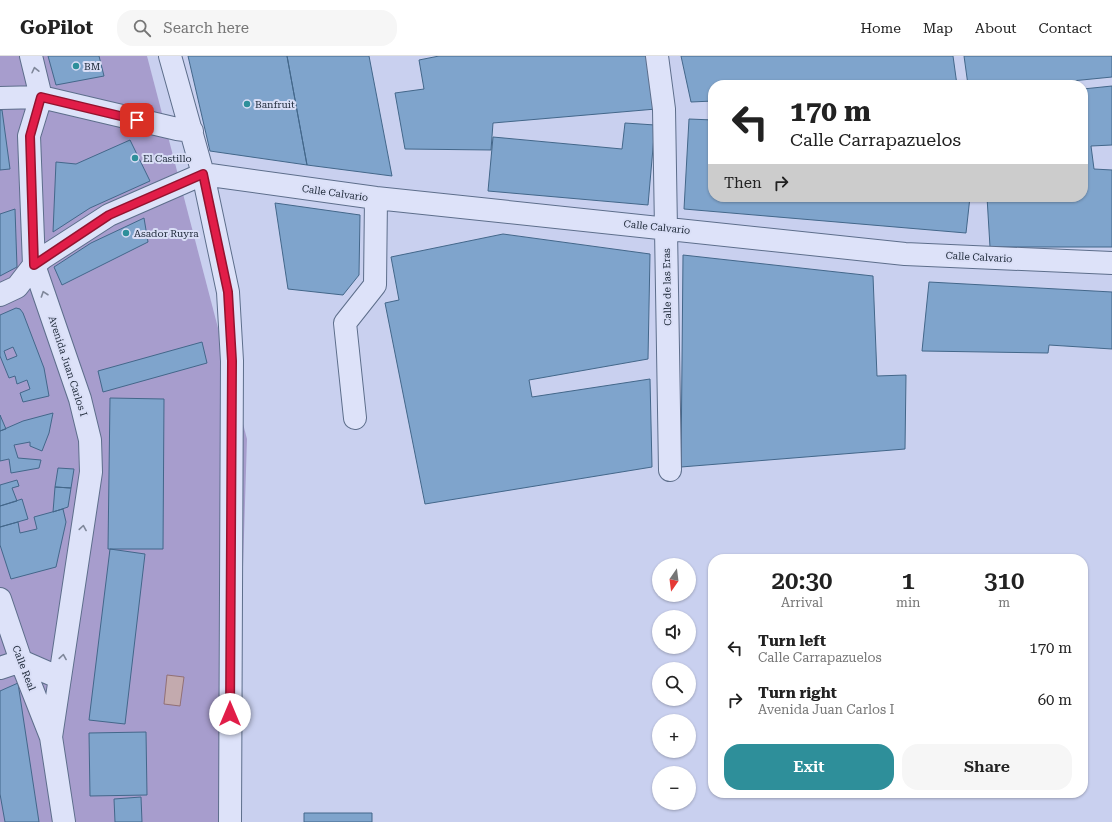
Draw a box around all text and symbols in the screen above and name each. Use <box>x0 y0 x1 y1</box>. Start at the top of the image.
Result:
search box <box>117 10 397 46</box>
text: GoPilot <box>20 16 93 39</box>
icon: search <box>131 17 153 39</box>
text: Search here <box>163 19 249 37</box>
text: Home <box>860 20 901 36</box>
text: Map <box>923 20 953 36</box>
text: About <box>975 20 1017 36</box>
text: Contact <box>1039 20 1092 36</box>
marker: BM <box>71 61 81 71</box>
place label: BM <box>84 61 101 72</box>
one-way arrow <box>31 67 39 73</box>
text: 170 m <box>790 95 871 128</box>
icon: left <box>724 96 776 148</box>
marker: Banfruit <box>242 99 252 109</box>
place label: Banfruit <box>255 99 295 110</box>
pin <box>120 103 154 137</box>
icon: arrive <box>126 109 148 131</box>
text: Calle Carrapazuelos <box>790 129 961 150</box>
marker: El Castillo <box>130 153 140 163</box>
place label: El Castillo <box>143 153 192 164</box>
icon: right <box>770 172 792 194</box>
text: Then <box>724 174 762 192</box>
street label: Calle Calvario <box>301 183 369 203</box>
street label: Calle Calvario <box>623 218 691 236</box>
marker: Asador Ruyra <box>121 228 131 238</box>
place label: Asador Ruyra <box>134 228 199 239</box>
street label: Calle de las Eras <box>661 248 673 326</box>
street label: Calle Calvario <box>945 250 1013 264</box>
one-way arrow <box>40 291 49 298</box>
street label: Avenida Juan Carlos I <box>47 314 90 418</box>
one-way arrow <box>78 525 86 531</box>
north arrow <box>652 558 696 602</box>
map controls <box>652 558 696 810</box>
text: 20:30 <box>772 567 832 595</box>
text: 1 <box>902 567 915 595</box>
text: 310 <box>984 567 1024 595</box>
text: Arrival <box>781 595 823 610</box>
text: min <box>896 595 920 610</box>
text: m <box>998 595 1010 610</box>
button: sound <box>652 610 696 654</box>
text: Turn left <box>758 632 826 650</box>
icon: left <box>724 637 746 659</box>
text: 170 m <box>1029 639 1072 657</box>
street label: Calle Real <box>10 644 38 692</box>
text: Calle Carrapazuelos <box>758 650 882 665</box>
one-way arrow <box>58 653 67 660</box>
button: search <box>652 662 696 706</box>
text: Turn right <box>758 684 837 702</box>
icon: right <box>724 689 746 711</box>
text: 60 m <box>1038 691 1072 709</box>
position arrow <box>209 693 251 735</box>
text: Avenida Juan Carlos I <box>758 702 894 717</box>
button: + <box>652 714 696 758</box>
button: Exit <box>724 744 894 790</box>
button: Share <box>902 744 1072 790</box>
button: − <box>652 766 696 810</box>

